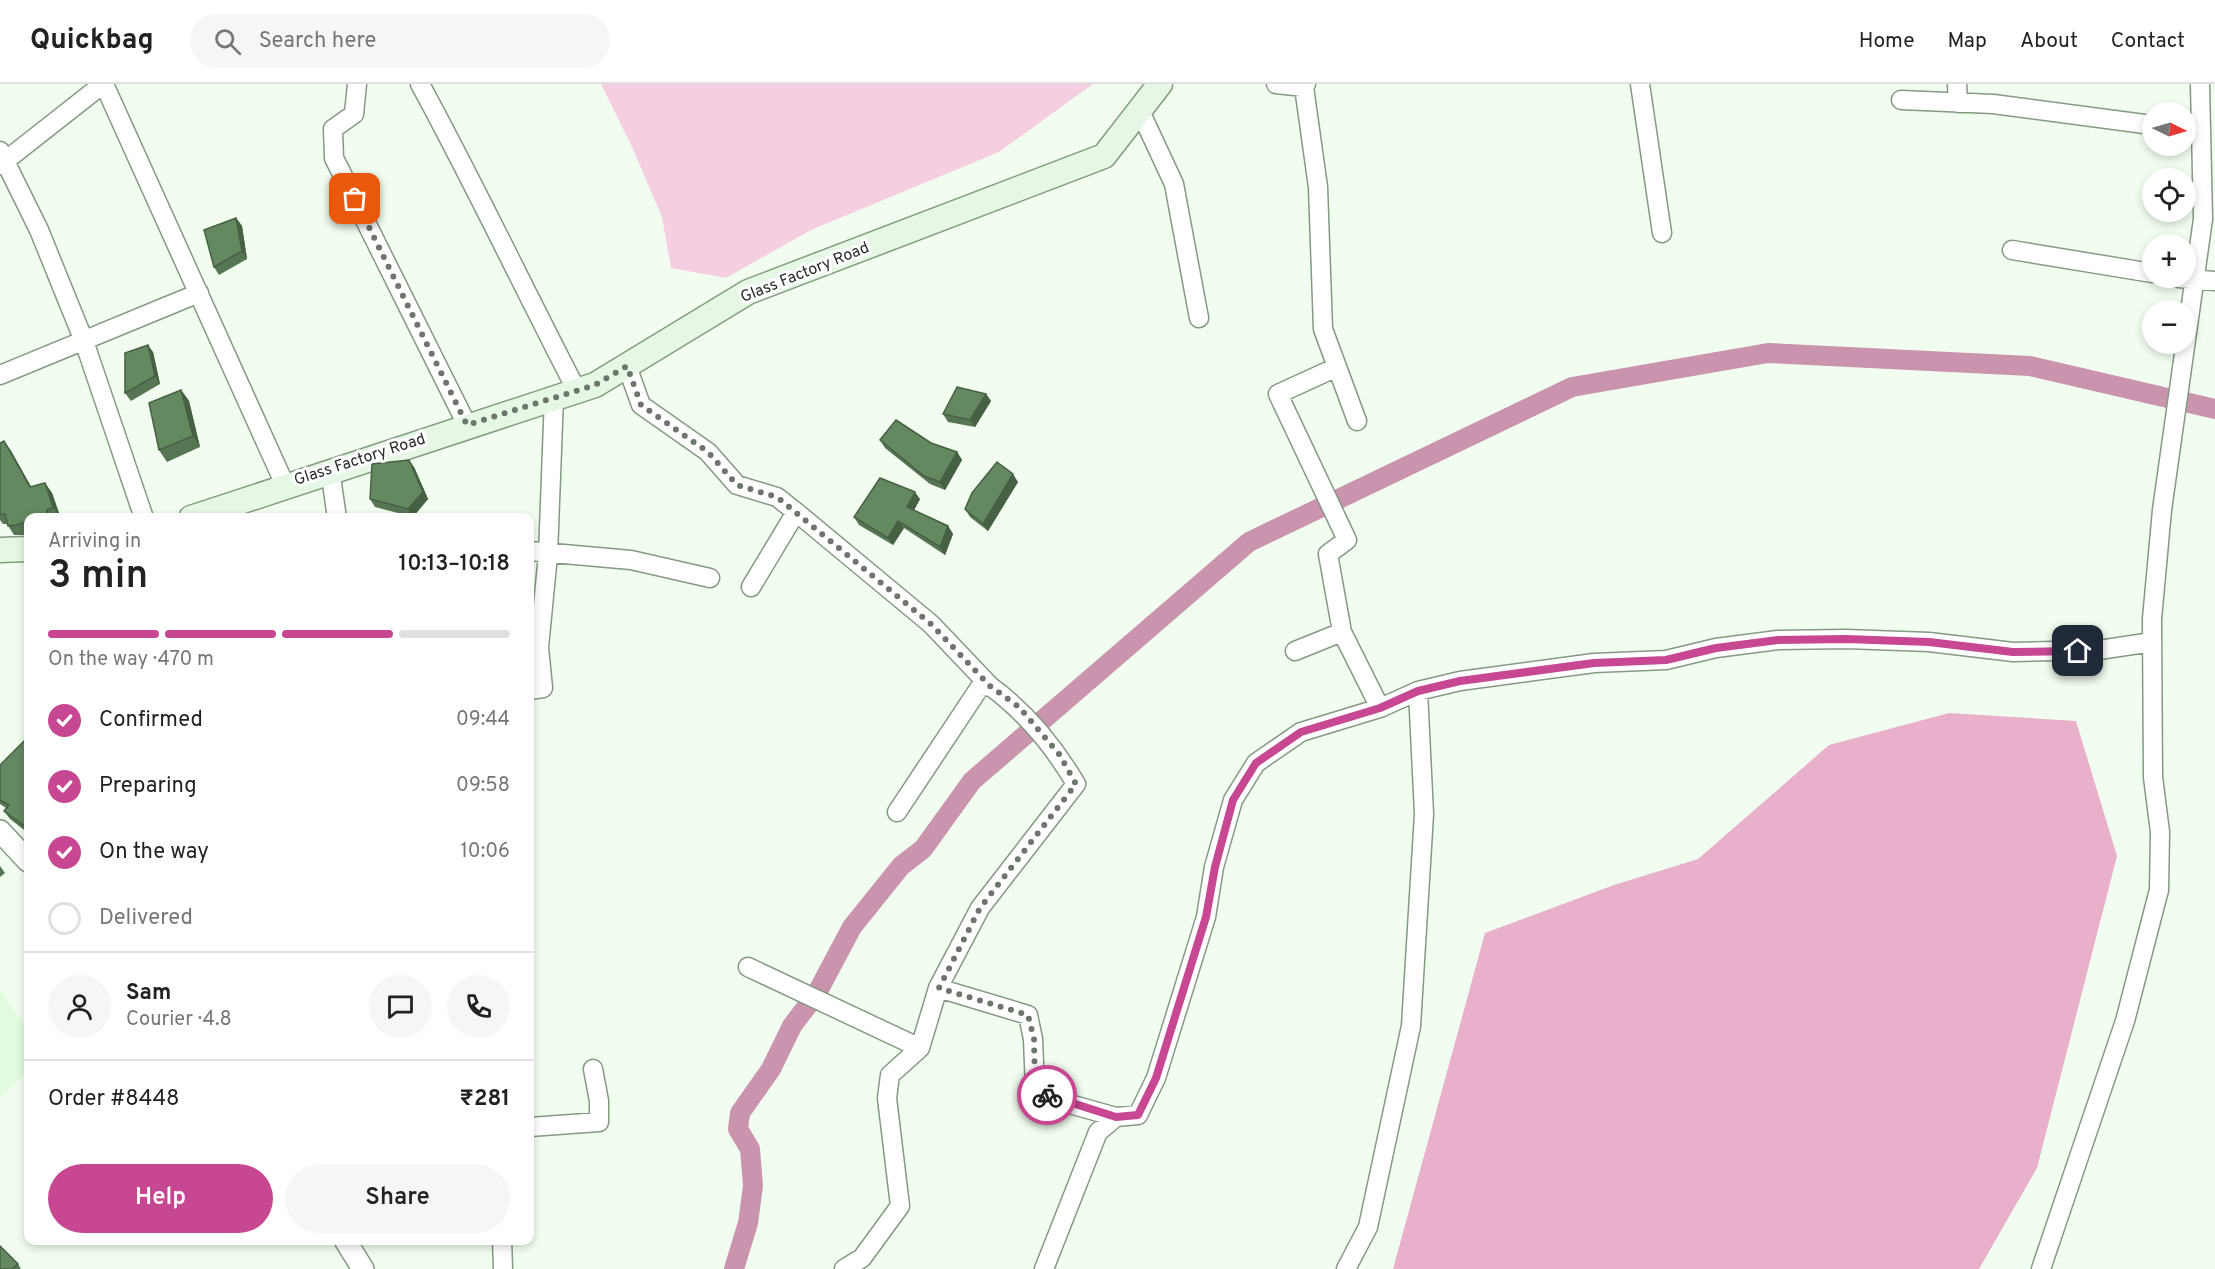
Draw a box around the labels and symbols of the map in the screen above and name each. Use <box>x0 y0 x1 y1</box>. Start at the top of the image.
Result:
north arrow <box>2142 102 2196 156</box>
pin <box>329 173 380 224</box>
street label: Glass Factory Road <box>738 238 872 308</box>
street label: Glass Factory Road <box>292 429 428 491</box>
pin <box>2052 625 2103 676</box>
courier <box>1017 1065 1077 1125</box>

